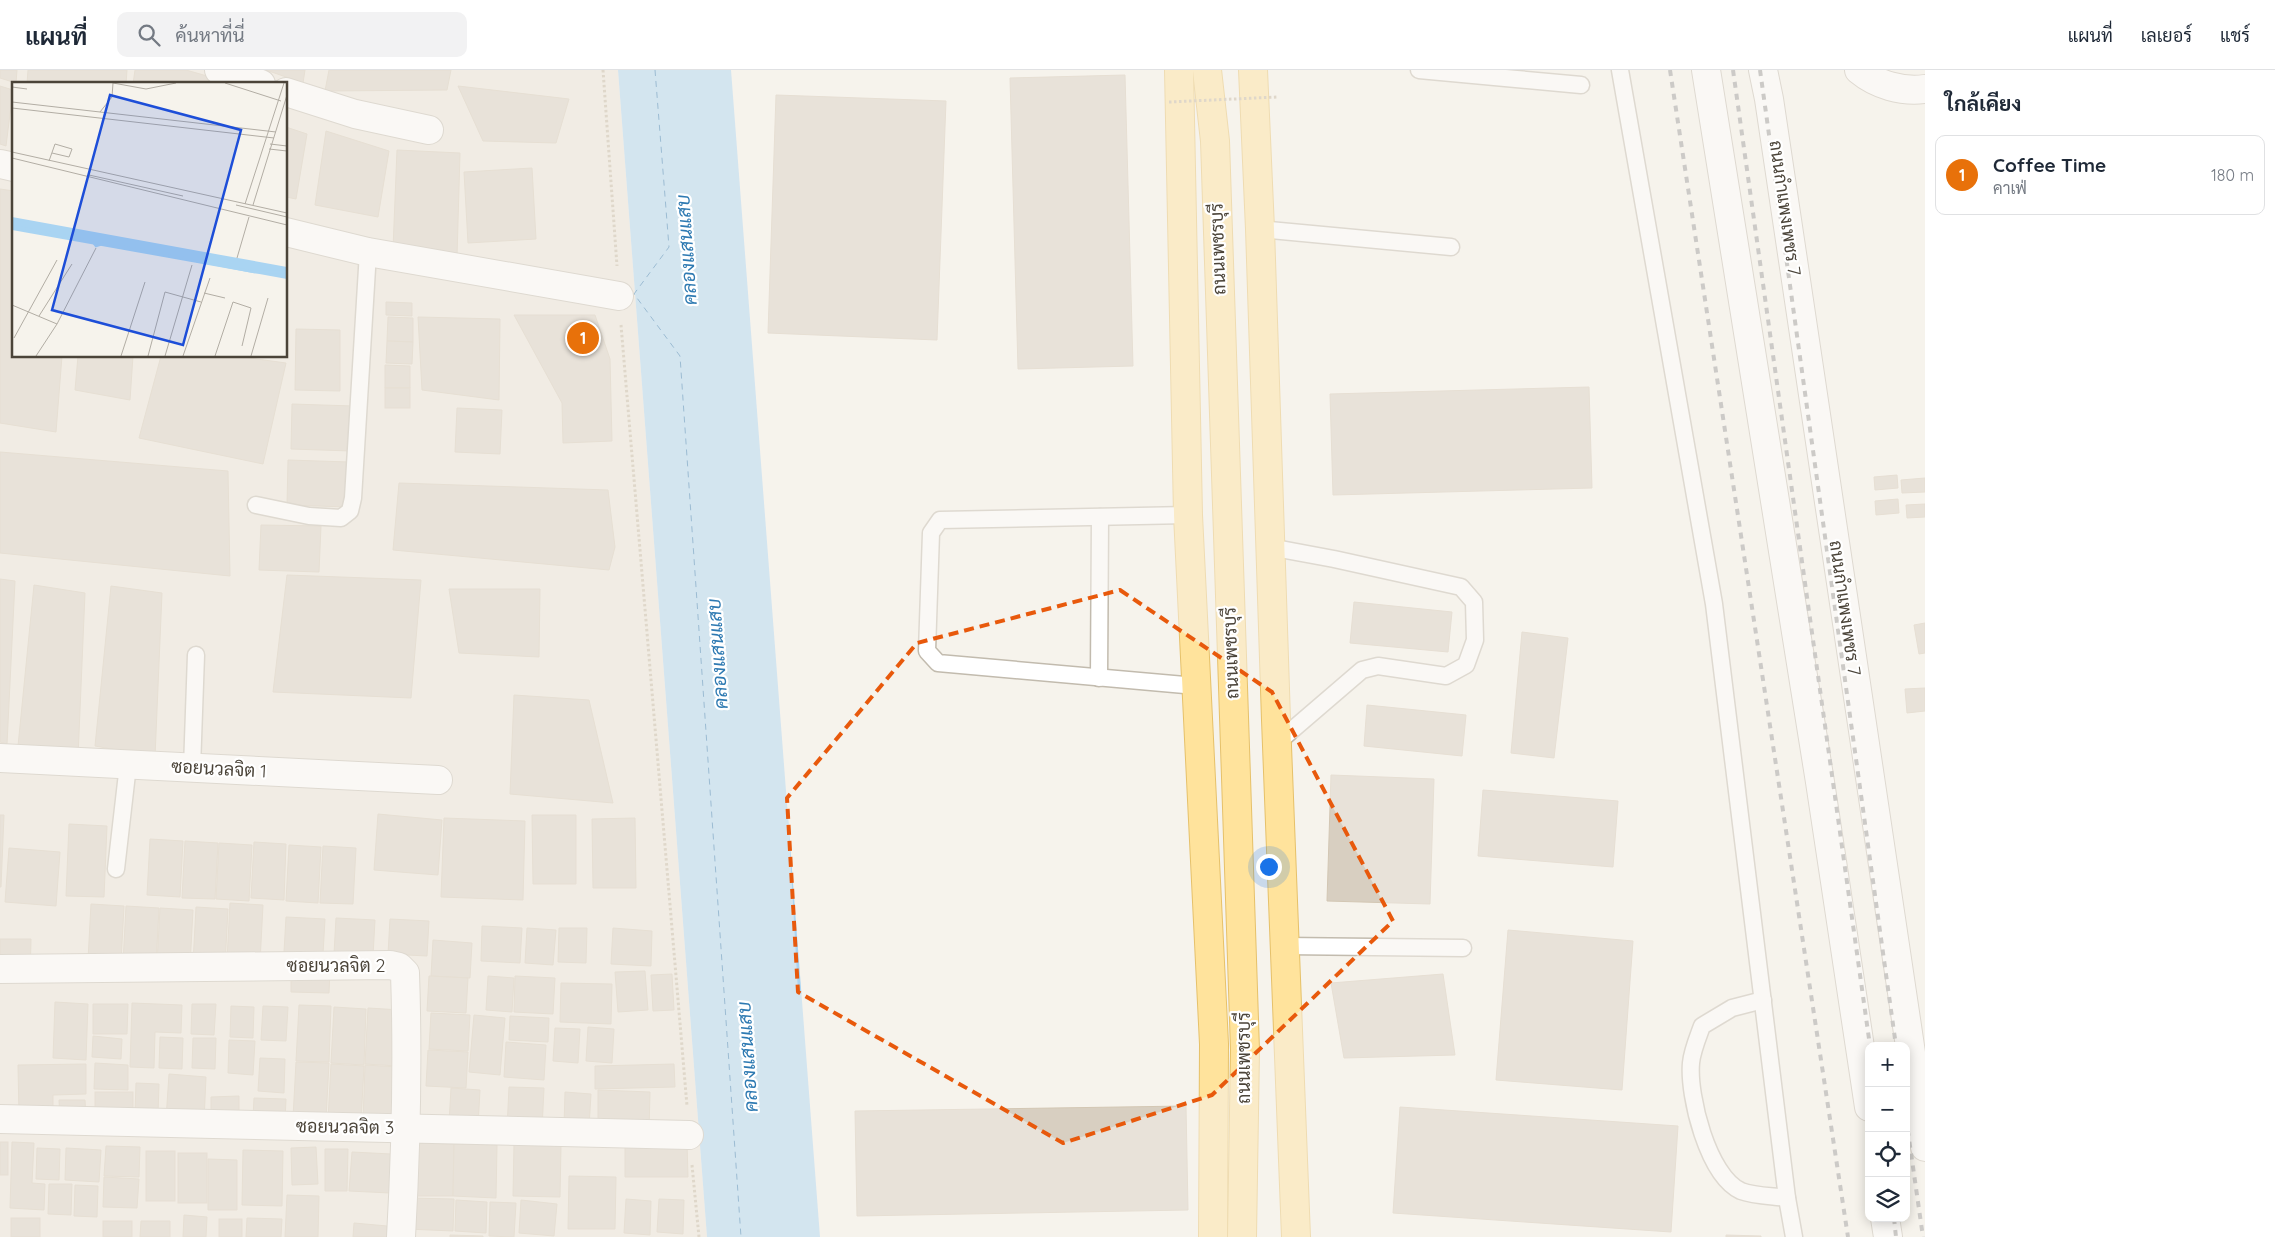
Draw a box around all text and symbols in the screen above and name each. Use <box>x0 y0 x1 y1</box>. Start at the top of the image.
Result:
search box <box>117 12 467 57</box>
text: แผนที่ <box>25 21 87 51</box>
icon: search <box>135 21 163 49</box>
text: ค้นหาที่นี่ <box>175 23 245 47</box>
text: แผนที่ <box>2068 24 2113 47</box>
text: เลเยอร์ <box>2141 24 2192 47</box>
text: แชร์ <box>2220 24 2250 47</box>
inset map <box>12 82 288 358</box>
text: ใกล้เคียง <box>1945 90 2021 116</box>
street label: ถนนกำแพงเพชร 7 <box>1765 139 1806 277</box>
text: Coffee Time <box>1993 153 2106 177</box>
text: 1 <box>1959 165 1965 185</box>
text: 180 m <box>2211 165 2254 185</box>
text: คาเฟ่ <box>1993 178 2027 198</box>
water label: คลองแสนแสบ <box>670 194 702 306</box>
street label: ถนนเพชรบุรี <box>1203 202 1232 295</box>
pin: 1 <box>567 319 599 357</box>
street label: ถนนกำแพงเพชร 7 <box>1825 539 1866 677</box>
water label: คลองแสนแสบ <box>701 598 733 710</box>
street label: ถนนเพชรบุรี <box>1216 606 1245 699</box>
street label: ซอยนวลจิต 1 <box>171 755 267 782</box>
your location <box>1256 854 1282 880</box>
street label: ซอยนวลจิต 2 <box>287 954 385 977</box>
water label: คลองแสนแสบ <box>731 1001 763 1113</box>
street label: ถนนเพชรบุรี <box>1231 1012 1256 1104</box>
map controls <box>1865 1042 1910 1222</box>
button: + <box>1865 1042 1910 1087</box>
button: − <box>1865 1087 1910 1132</box>
street label: ซอยนวลจิต 3 <box>296 1114 394 1139</box>
button: locate <box>1865 1132 1910 1177</box>
button: layers <box>1865 1177 1910 1222</box>

